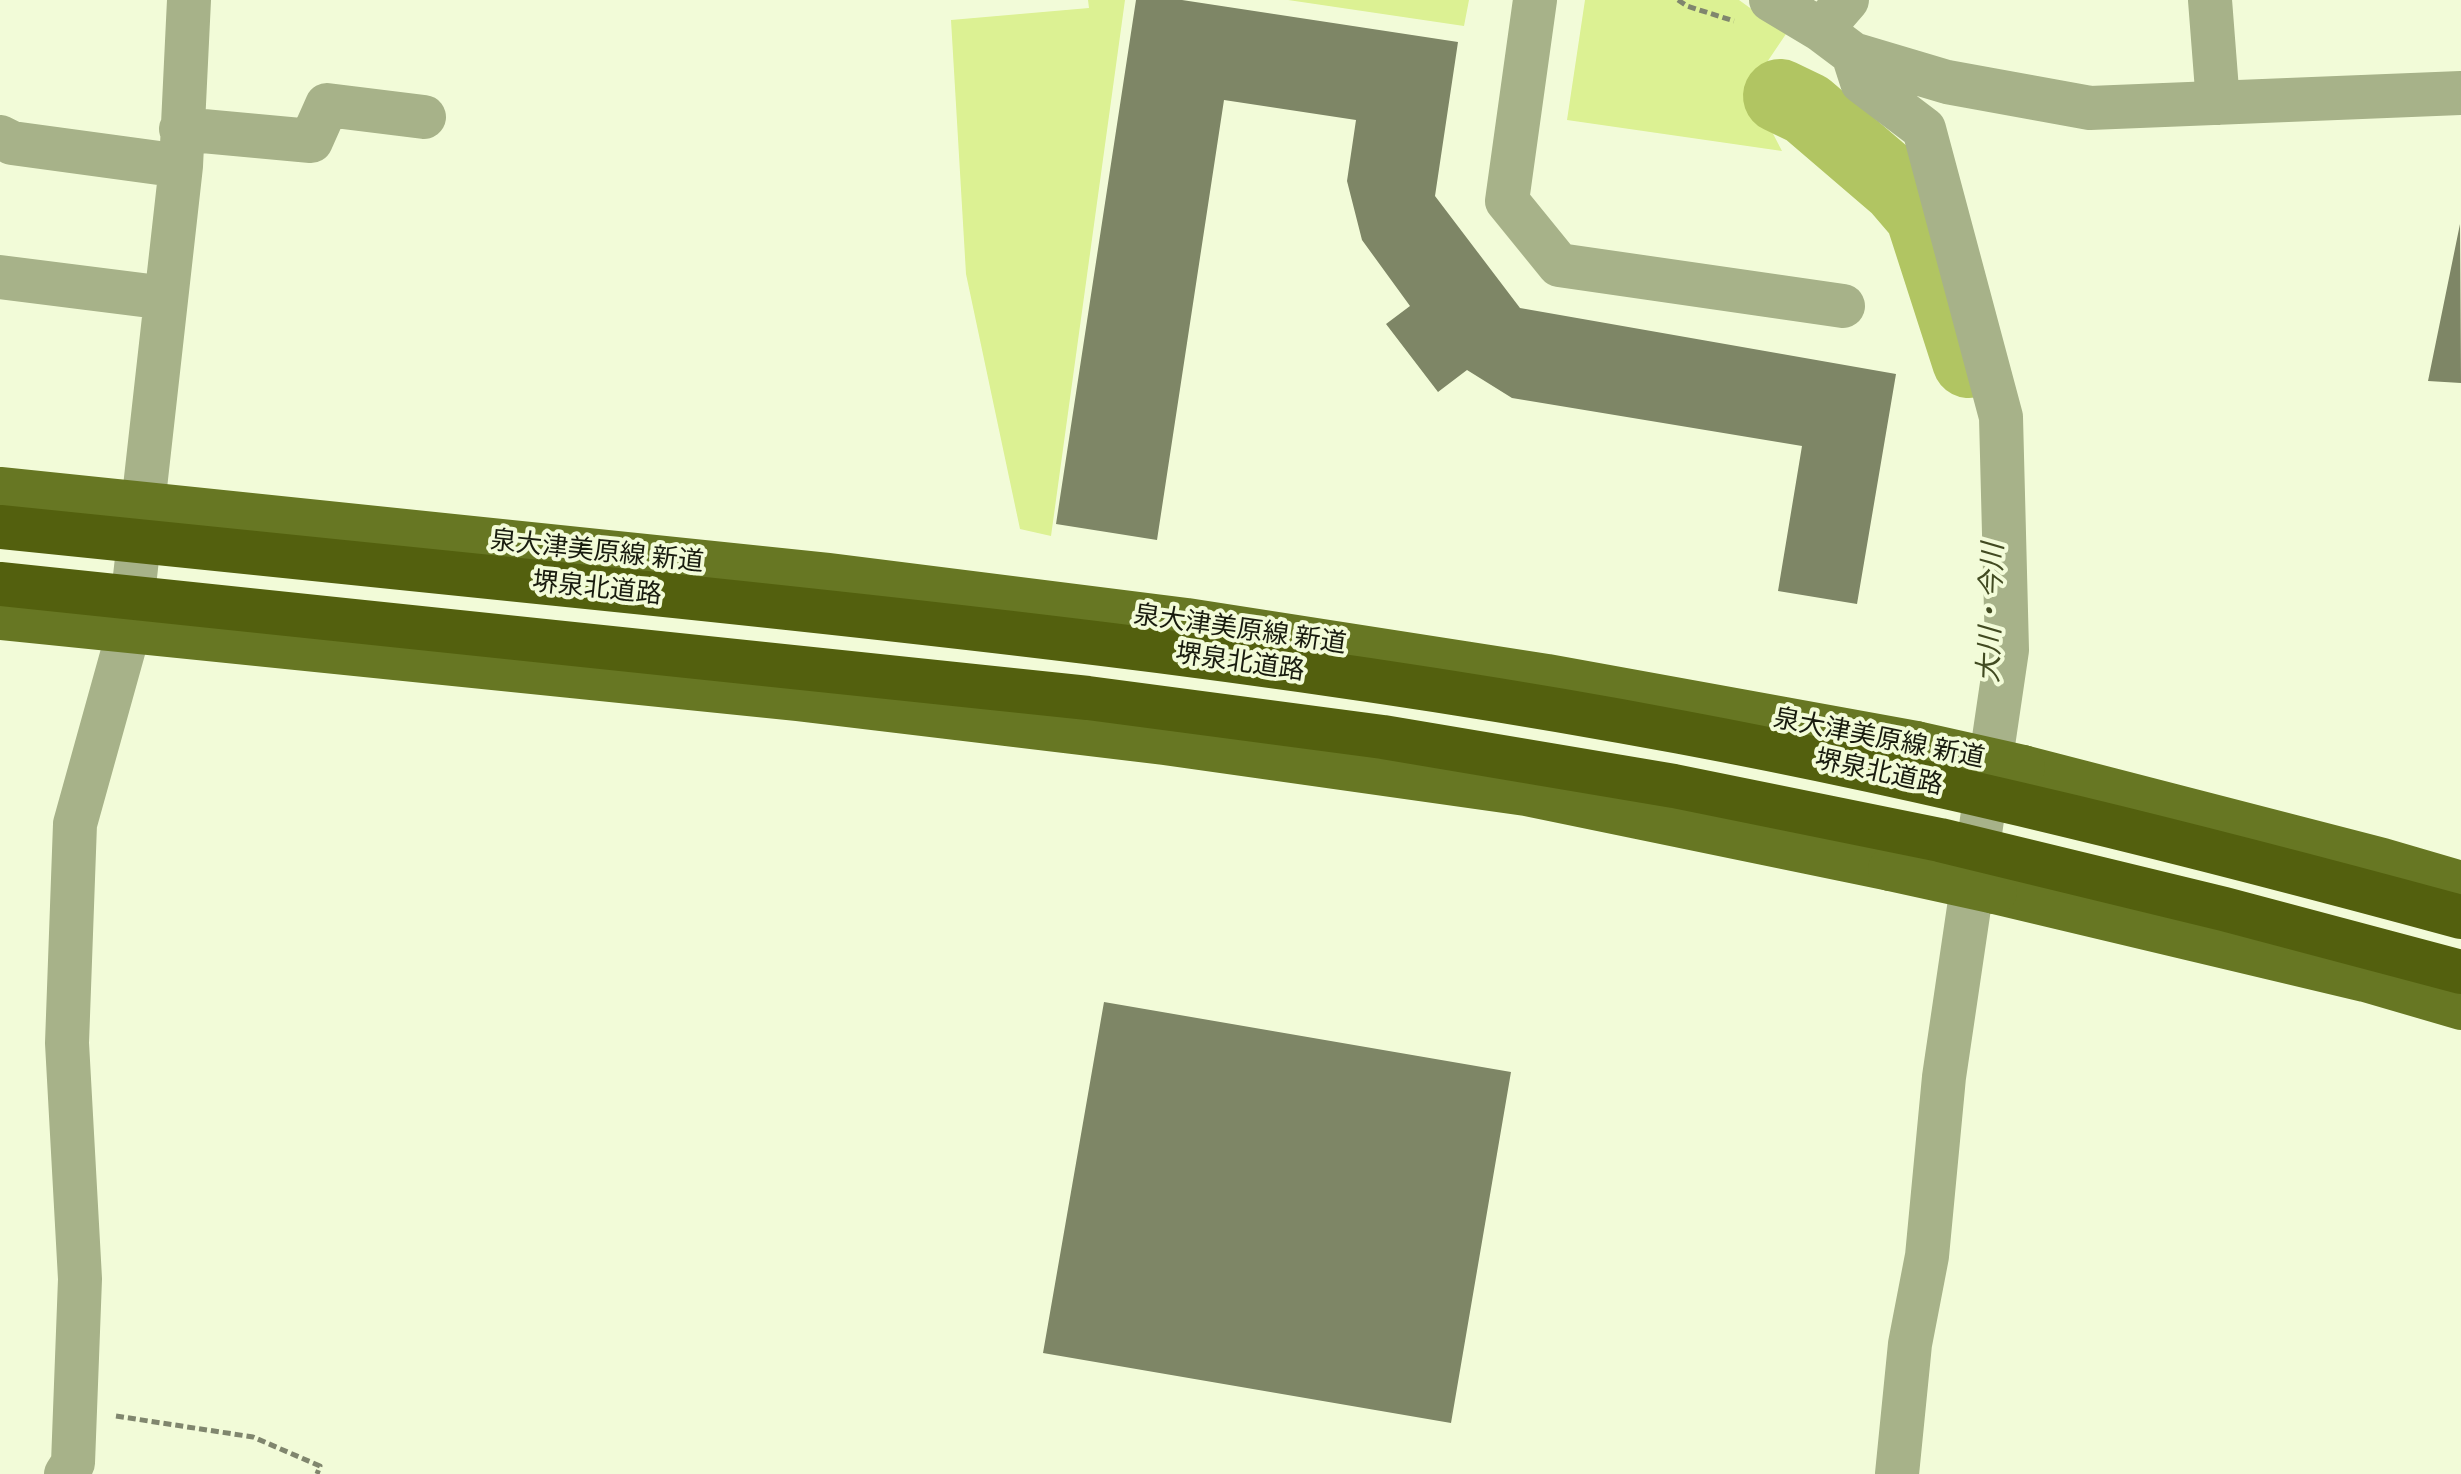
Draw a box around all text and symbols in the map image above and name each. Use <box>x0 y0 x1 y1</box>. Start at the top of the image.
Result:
street label: 泉大津美原線 新道 <box>489 524 705 578</box>
water label: 大川・今川 <box>1972 542 2010 684</box>
street label: 堺泉北道路 <box>531 566 663 610</box>
street label: 泉大津美原線 新道 <box>1132 599 1348 659</box>
street label: 堺泉北道路 <box>1173 638 1307 686</box>
street label: 泉大津美原線 新道 <box>1771 702 1987 774</box>
street label: 堺泉北道路 <box>1812 743 1946 801</box>

